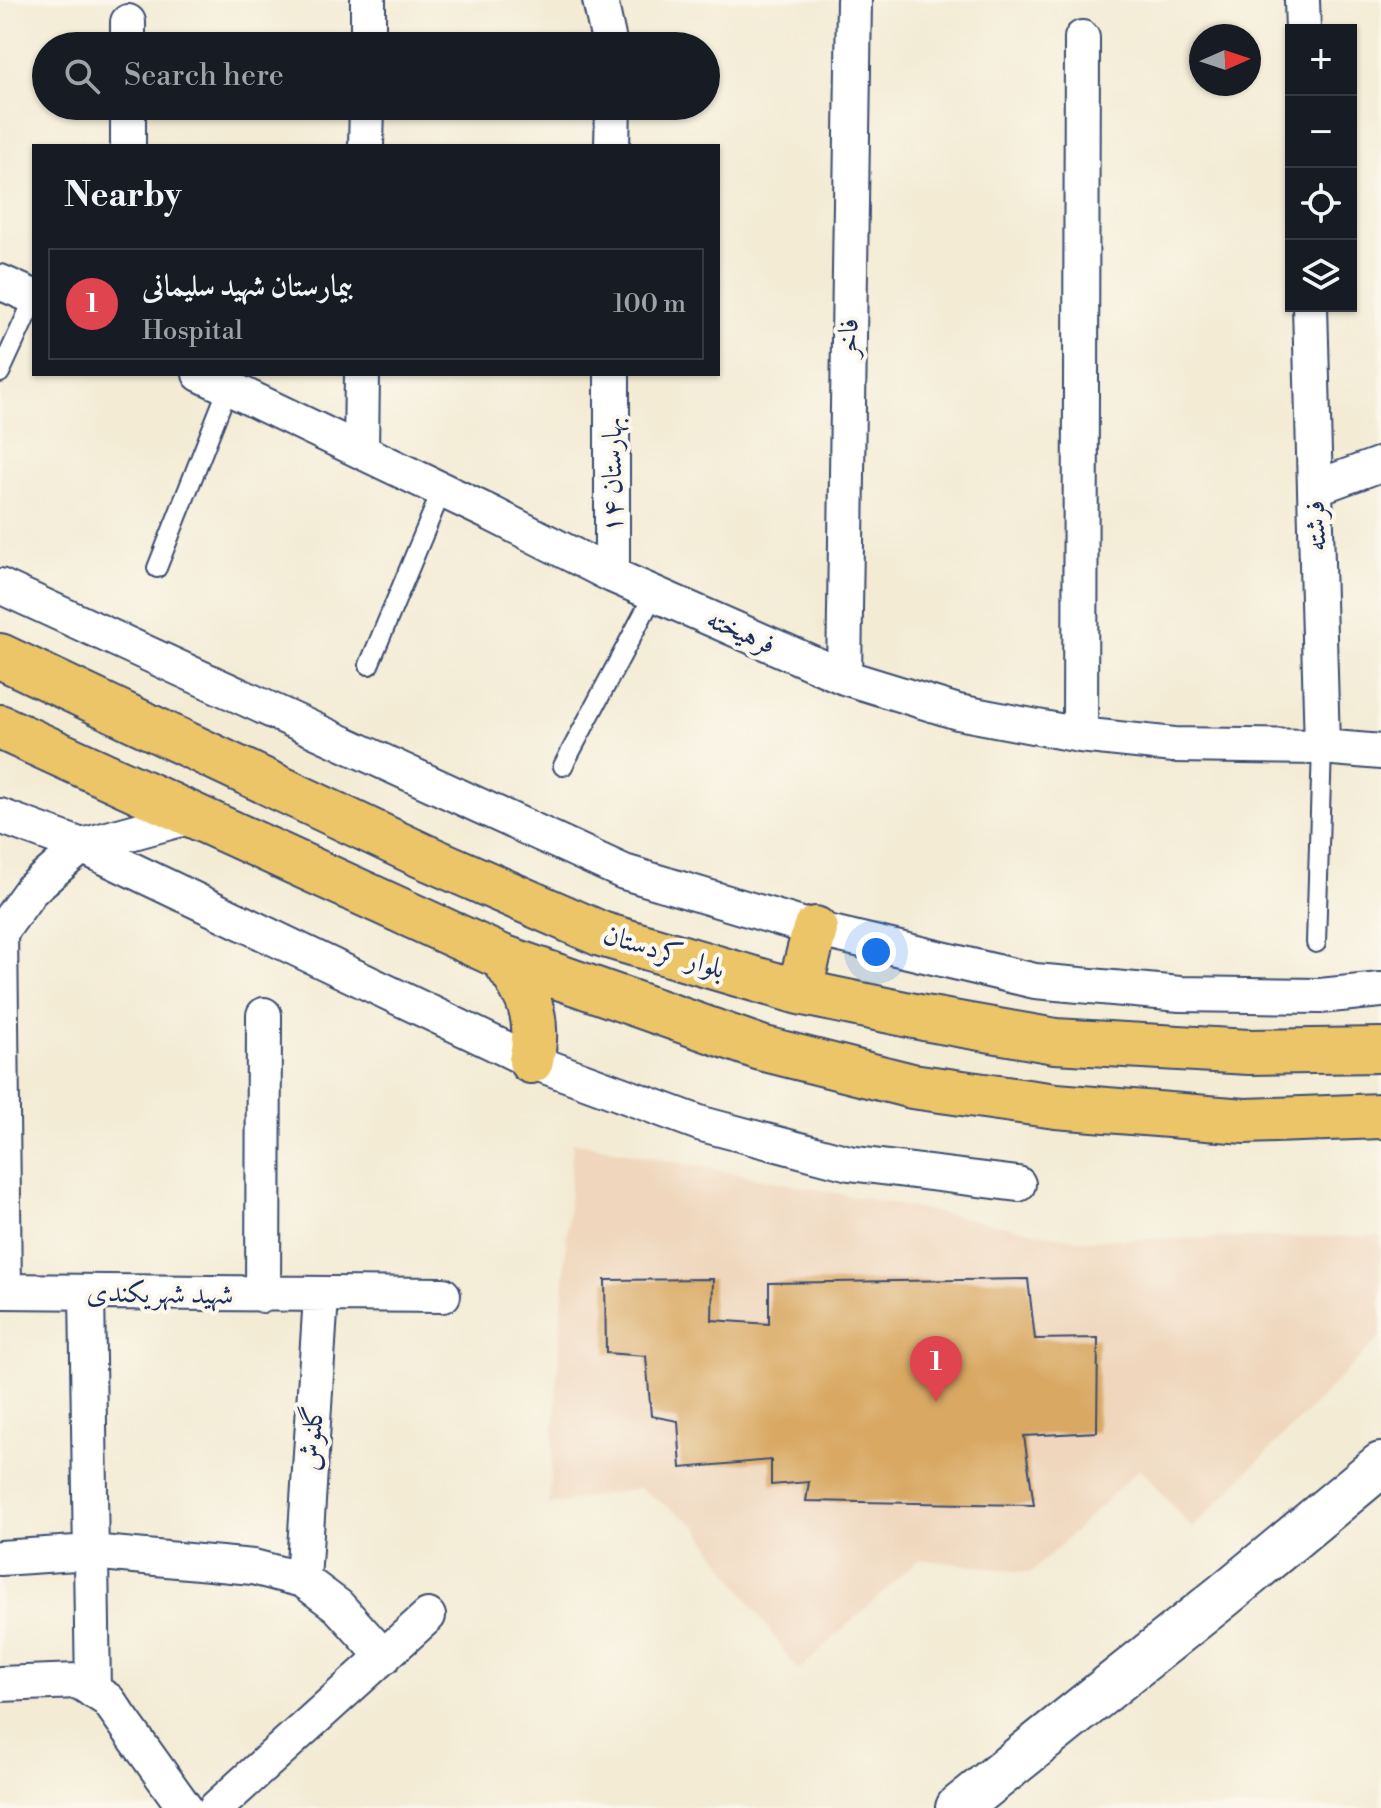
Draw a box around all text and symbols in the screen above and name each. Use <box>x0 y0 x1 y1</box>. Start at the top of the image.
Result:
north arrow <box>1189 24 1261 96</box>
map controls <box>1285 24 1357 312</box>
button: + <box>1285 24 1357 96</box>
search box <box>32 32 720 120</box>
icon: search <box>60 54 104 98</box>
text: Search here <box>124 57 284 95</box>
button: − <box>1285 96 1357 168</box>
button: locate <box>1285 168 1357 240</box>
text: Nearby <box>64 175 182 217</box>
button: layers <box>1285 240 1357 312</box>
text: بیمارستان شهید سلیمانی <box>142 268 353 306</box>
text: 1 <box>86 288 98 320</box>
text: 100 m <box>613 288 686 320</box>
text: Hospital <box>142 315 243 347</box>
street label: فاخر <box>831 318 867 361</box>
street label: بهارستان ۱۴ <box>595 417 630 533</box>
street label: فرشته <box>1298 500 1334 552</box>
street label: فرهیخته <box>701 601 781 663</box>
street label: بلوار کردستان <box>599 917 729 987</box>
your location <box>856 932 896 972</box>
street label: شهید شهریکندی <box>86 1275 234 1313</box>
pin: 1 <box>910 1336 962 1402</box>
street label: گلنوش <box>292 1404 332 1472</box>

